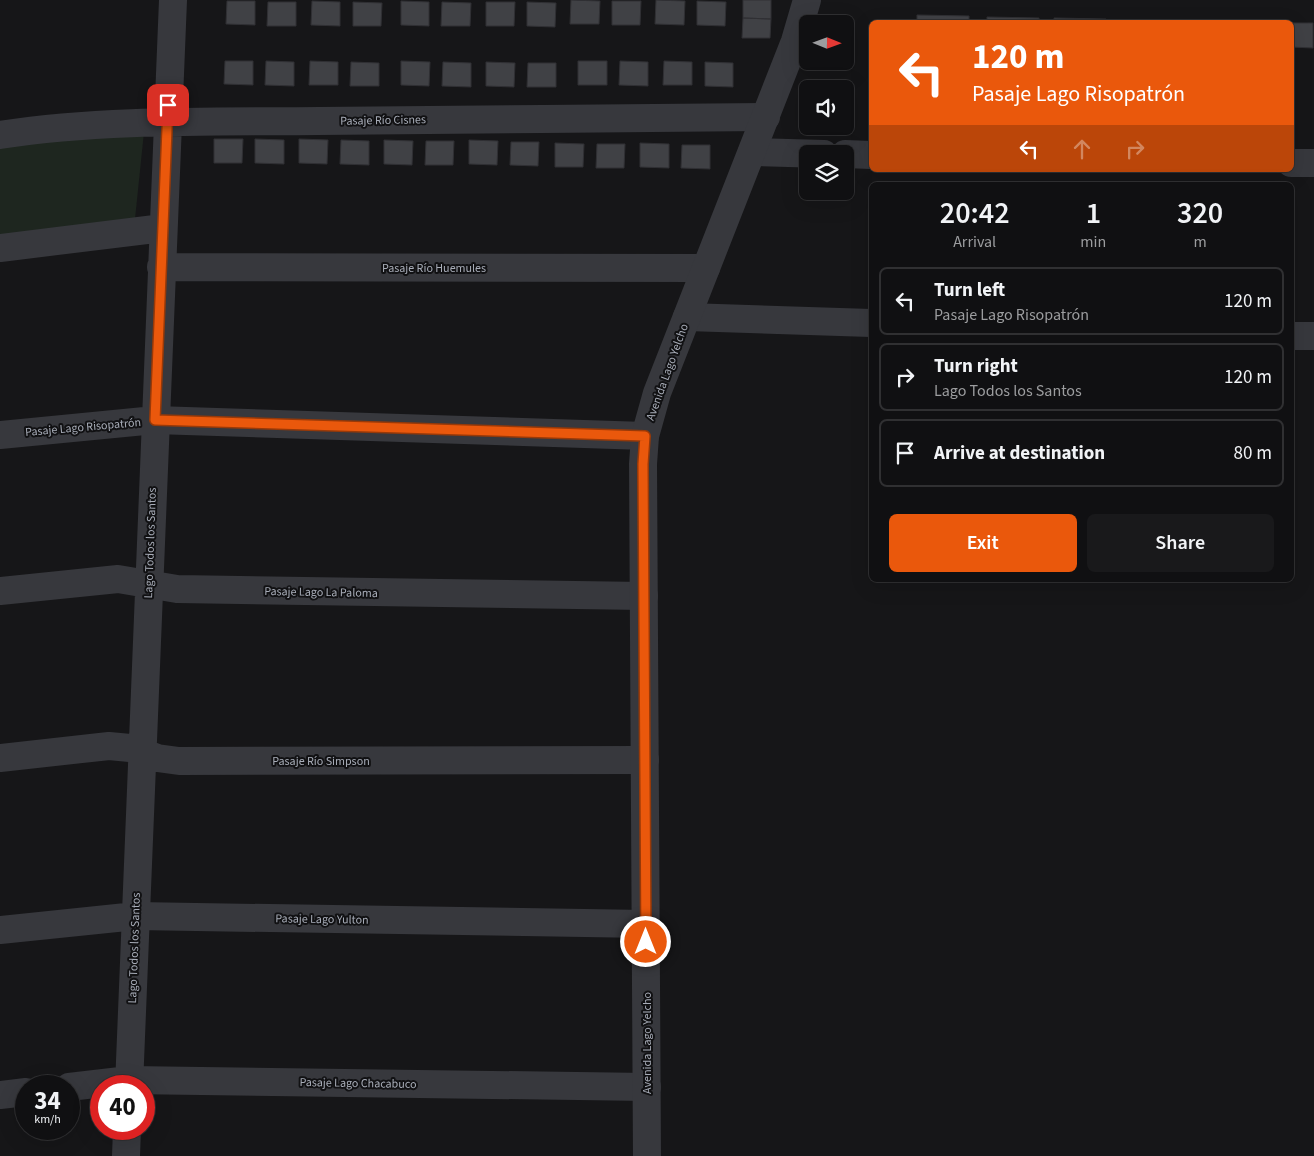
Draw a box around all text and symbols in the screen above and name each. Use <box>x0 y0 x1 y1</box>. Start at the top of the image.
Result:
north arrow <box>799 15 854 70</box>
map controls <box>799 15 854 200</box>
text: 120 m <box>972 32 1064 82</box>
icon: left <box>889 40 954 105</box>
text: Pasaje Lago Risopatrón <box>972 78 1185 110</box>
button: sound <box>799 80 854 135</box>
pin <box>147 84 189 126</box>
icon: arrive <box>154 91 182 119</box>
street label: Pasaje Río Cisnes <box>340 111 426 130</box>
icon: left <box>1015 135 1043 163</box>
icon: ahead <box>1068 135 1096 163</box>
icon: right <box>1121 135 1149 163</box>
button: layers <box>799 145 854 200</box>
text: 20:42 <box>940 192 1010 235</box>
text: 1 <box>1086 192 1101 235</box>
text: 320 <box>1177 192 1223 235</box>
text: Arrival <box>953 231 996 253</box>
text: min <box>1080 231 1106 253</box>
text: m <box>1194 231 1207 253</box>
street label: Pasaje Río Huemules <box>382 260 486 277</box>
text: Turn left <box>934 277 1005 304</box>
icon: left <box>891 287 919 315</box>
text: 120 m <box>1224 288 1272 315</box>
text: Pasaje Lago Risopatrón <box>934 304 1089 326</box>
street label: Avenida Lago Yelcho <box>642 321 693 423</box>
text: Turn right <box>934 353 1018 380</box>
icon: right <box>891 363 919 391</box>
text: 120 m <box>1224 364 1272 391</box>
text: Lago Todos los Santos <box>934 380 1082 402</box>
street label: Pasaje Lago Risopatrón <box>24 414 142 441</box>
icon: arrive <box>891 439 919 467</box>
text: Arrive at destination <box>934 440 1105 467</box>
text: 80 m <box>1234 440 1272 467</box>
street label: Lago Todos los Santos <box>140 487 161 599</box>
button: Exit <box>889 514 1077 572</box>
button: Share <box>1087 514 1274 572</box>
street label: Pasaje Lago La Paloma <box>264 583 378 602</box>
street label: Pasaje Río Simpson <box>272 753 370 770</box>
street label: Lago Todos los Santos <box>124 892 145 1004</box>
street label: Pasaje Lago Yulton <box>275 910 369 929</box>
position arrow <box>619 915 671 967</box>
street label: Avenida Lago Yelcho <box>639 992 656 1094</box>
street label: Pasaje Lago Chacabuco <box>299 1074 417 1093</box>
speed limit sign: 40 <box>90 1075 155 1140</box>
text: 34 <box>34 1083 61 1119</box>
text: km/h <box>34 1111 61 1128</box>

